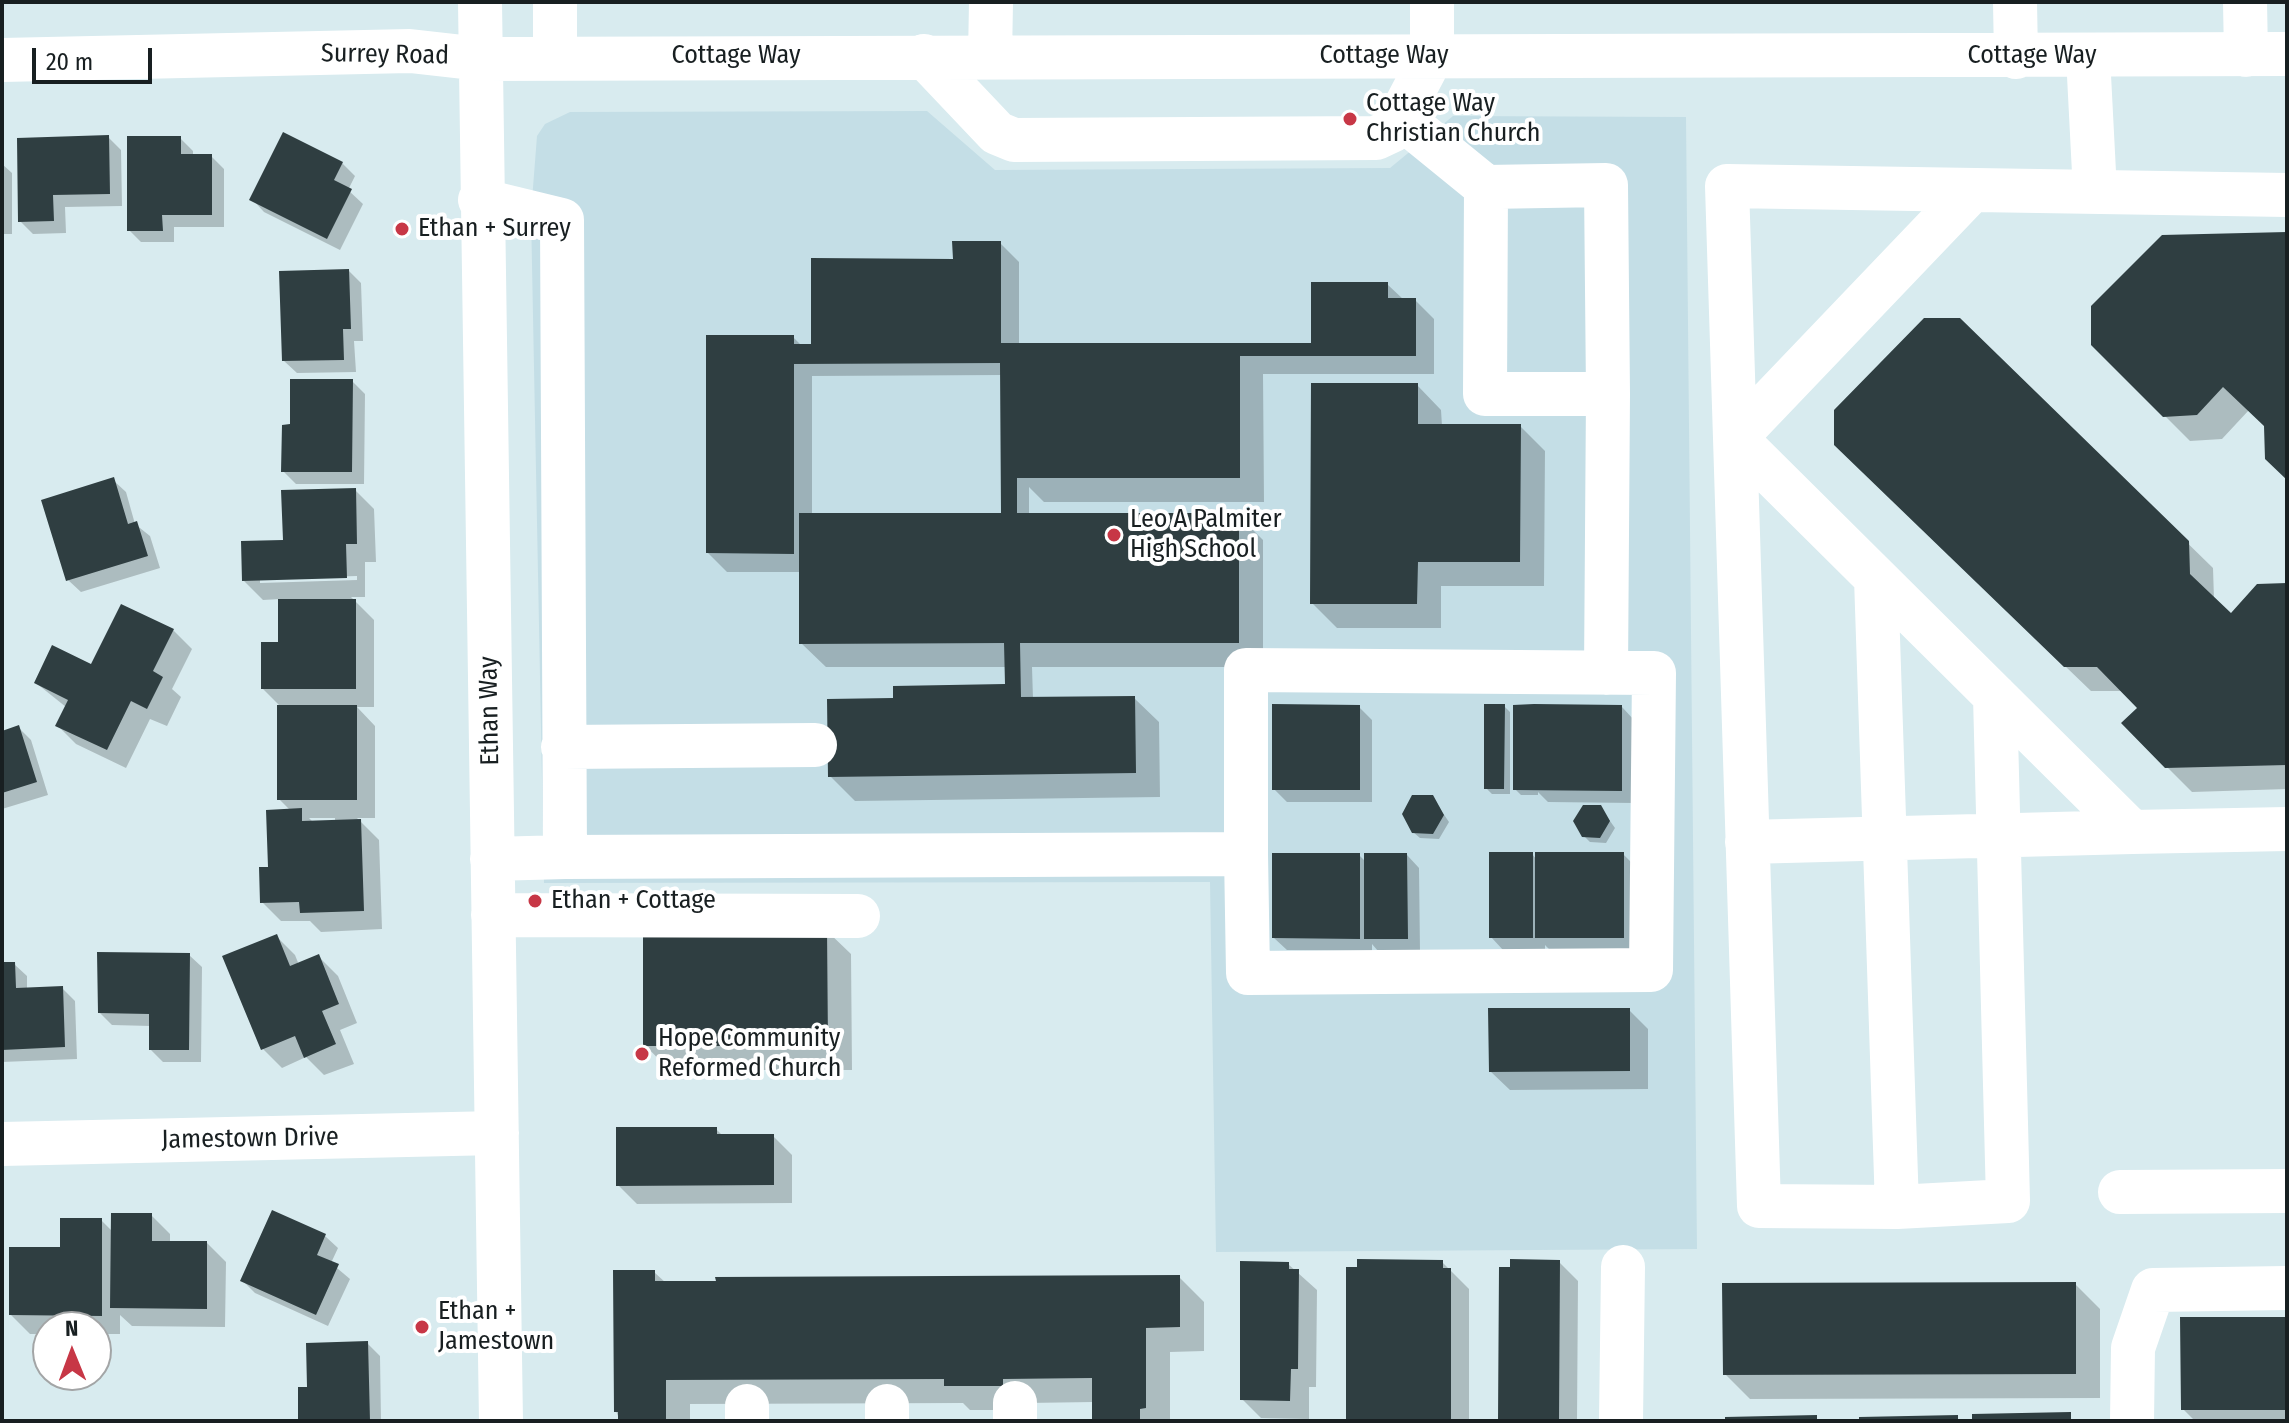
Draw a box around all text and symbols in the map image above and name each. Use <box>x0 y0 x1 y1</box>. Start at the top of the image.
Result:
scale bar <box>36 32 156 82</box>
street label: Surrey Road <box>321 38 449 72</box>
street label: Cottage Way <box>671 40 801 72</box>
street label: Cottage Way <box>1319 40 1449 72</box>
street label: Cottage Way <box>1967 40 2097 72</box>
text: 20 m <box>46 48 93 76</box>
place label: Cottage Way Christian Church <box>1366 88 1540 150</box>
marker: Cottage Way Christian Church <box>1341 110 1359 128</box>
place label: Ethan + Surrey <box>418 213 571 245</box>
marker: Ethan + Surrey <box>393 220 411 238</box>
place label: Leo A Palmiter High School <box>1130 504 1282 566</box>
marker: Leo A Palmiter High School <box>1105 526 1123 544</box>
street label: Ethan Way <box>473 656 507 766</box>
place label: Ethan + Cottage <box>551 885 716 917</box>
marker: Ethan + Cottage <box>526 892 544 910</box>
place label: Hope Community Reformed Church <box>658 1023 841 1084</box>
marker: Hope Community Reformed Church <box>633 1045 651 1063</box>
street label: Jamestown Drive <box>161 1122 339 1156</box>
place label: Ethan + Jamestown <box>438 1296 554 1358</box>
north arrow <box>32 1311 112 1391</box>
text: N <box>65 1315 78 1342</box>
marker: Ethan + Jamestown <box>413 1318 431 1336</box>

